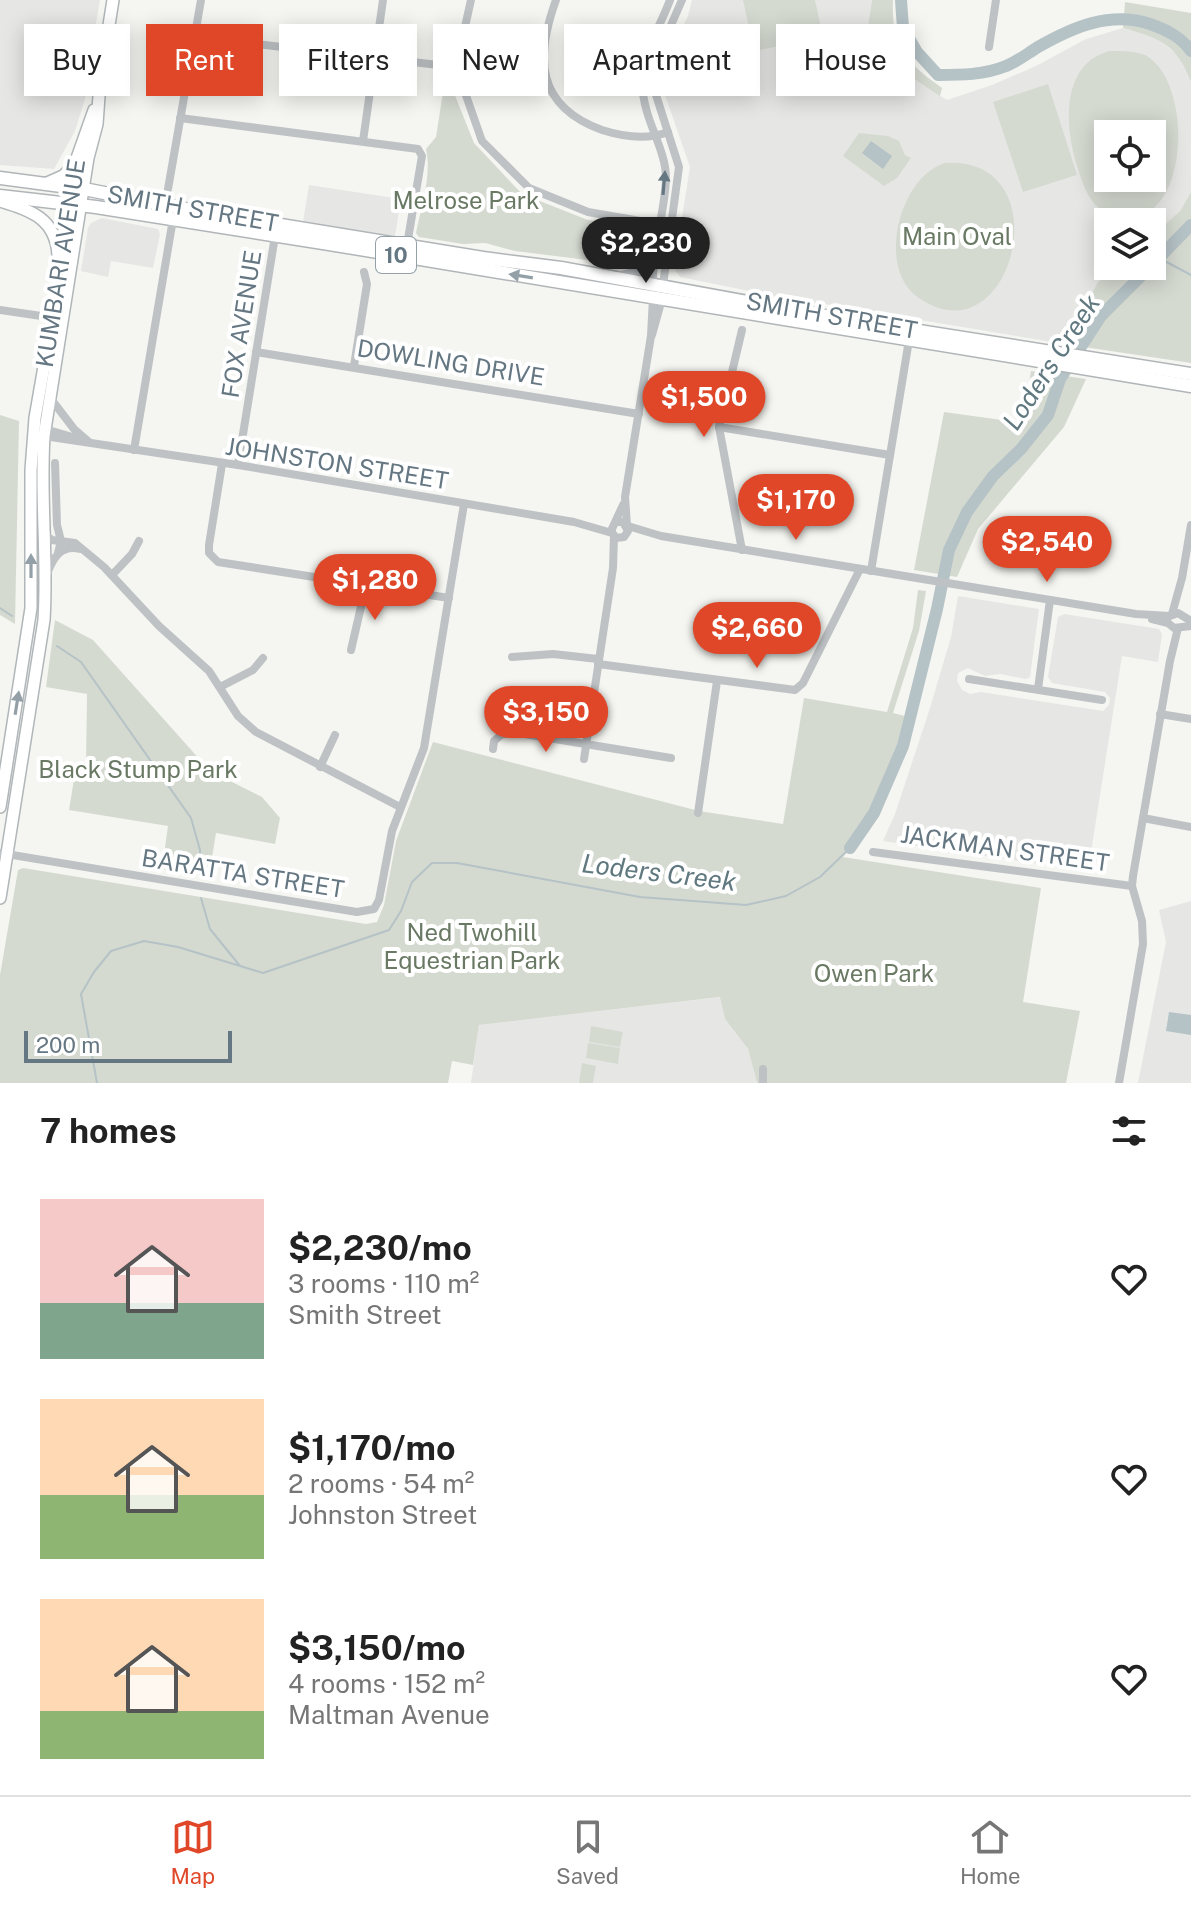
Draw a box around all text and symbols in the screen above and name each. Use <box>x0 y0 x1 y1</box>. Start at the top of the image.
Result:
chip: Buy <box>24 24 130 96</box>
chip: Rent <box>146 24 263 96</box>
chip: Filters <box>279 24 417 96</box>
chip: New <box>433 24 548 96</box>
chip: Apartment <box>564 24 760 96</box>
chip: House <box>776 24 915 96</box>
map controls <box>1094 120 1166 280</box>
button: locate <box>1094 120 1166 192</box>
street label: KUMBARI AVENUE <box>30 157 90 369</box>
one-way arrow <box>658 170 671 195</box>
street label: SMITH STREET <box>105 179 281 237</box>
park label: Melrose Park <box>392 186 540 214</box>
button: layers <box>1094 208 1166 280</box>
pin: $2,230 <box>581 217 711 285</box>
park label: Main Oval <box>902 222 1012 250</box>
text: $2,230 <box>600 227 692 258</box>
road number: 10 <box>376 237 416 273</box>
street label: FOX AVENUE <box>216 248 266 400</box>
one-way arrow <box>508 269 533 282</box>
street label: SMITH STREET <box>744 286 920 344</box>
water label: Loders Creek <box>996 288 1106 436</box>
street label: DOWLING DRIVE <box>355 333 547 391</box>
pin: $1,500 <box>639 371 769 439</box>
text: $1,500 <box>660 381 748 412</box>
street label: JOHNSTON STREET <box>223 432 451 494</box>
pin: $1,170 <box>731 474 861 542</box>
text: $1,170 <box>756 484 836 515</box>
pin: $2,540 <box>982 516 1112 584</box>
text: $2,540 <box>1001 526 1093 557</box>
one-way arrow <box>25 553 37 578</box>
pin: $1,280 <box>310 554 440 622</box>
text: $1,280 <box>331 564 419 595</box>
pin: $2,660 <box>692 602 822 670</box>
text: $2,660 <box>711 612 803 643</box>
pin: $3,150 <box>481 686 611 754</box>
one-way arrow <box>11 690 24 715</box>
text: $3,150 <box>502 696 590 727</box>
park label: Black Stump Park <box>38 755 238 783</box>
street label: JACKMAN STREET <box>899 819 1111 877</box>
street label: BARATTA STREET <box>140 843 346 903</box>
water label: Loders Creek <box>580 847 738 897</box>
park label: Ned Twohill Equestrian Park <box>383 918 561 974</box>
park label: Owen Park <box>814 959 934 987</box>
scale bar <box>24 1027 232 1063</box>
text: 200 m <box>36 1032 100 1058</box>
icon: filters <box>1107 1109 1151 1153</box>
text: 7 homes <box>40 1111 177 1151</box>
text: $2,230/mo <box>288 1228 472 1268</box>
icon: home <box>104 1231 200 1327</box>
icon: heart <box>1107 1257 1151 1301</box>
text: 3 rooms · 110 m² <box>288 1268 479 1299</box>
text: Smith Street <box>288 1299 442 1330</box>
text: $1,170/mo <box>288 1428 456 1468</box>
icon: home <box>104 1431 200 1527</box>
icon: heart <box>1107 1457 1151 1501</box>
text: 2 rooms · 54 m² <box>288 1468 474 1499</box>
text: Johnston Street <box>288 1499 477 1530</box>
text: $3,150/mo <box>288 1628 466 1668</box>
icon: home <box>104 1631 200 1727</box>
icon: heart <box>1107 1657 1151 1701</box>
text: 4 rooms · 152 m² <box>288 1668 485 1699</box>
text: Maltman Avenue <box>288 1699 490 1730</box>
tab: Map <box>170 1815 215 1889</box>
tab: Saved <box>556 1815 619 1889</box>
tab: Home <box>960 1815 1021 1889</box>

